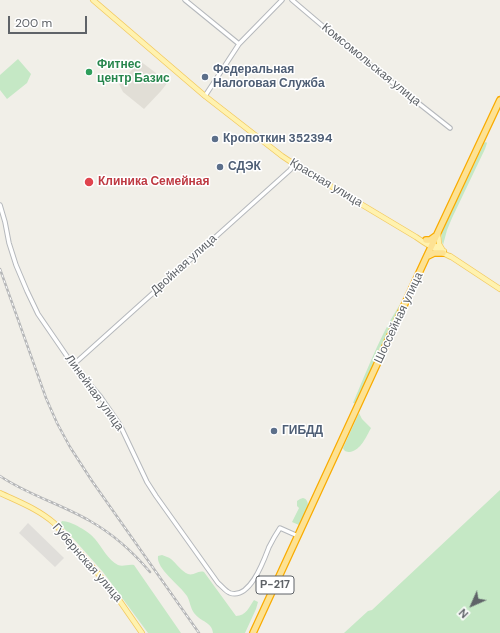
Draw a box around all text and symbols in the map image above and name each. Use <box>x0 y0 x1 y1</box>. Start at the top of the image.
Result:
scale bar <box>10 8 89 34</box>
text: 200 m <box>15 15 52 31</box>
street label: Комсомольская улица <box>318 21 424 109</box>
place label: Фитнес центр Базис <box>97 58 170 86</box>
place label: Федеральная Налоговая Служба <box>213 63 325 91</box>
marker: Фитнес центр Базис <box>84 67 94 77</box>
marker: Федеральная Налоговая Служба <box>200 72 210 82</box>
place label: Кропоткин 352394 <box>223 132 333 146</box>
marker: Кропоткин 352394 <box>210 134 220 144</box>
street label: Красная улица <box>287 156 365 210</box>
place label: СДЭК <box>228 160 261 174</box>
marker: СДЭК <box>215 162 225 172</box>
place label: Клиника Семейная <box>98 175 209 189</box>
marker: Клиника Семейная <box>83 176 95 188</box>
street label: Двойная улица <box>148 232 220 298</box>
street label: Шоссейная улица <box>372 270 426 366</box>
street label: Линейная улица <box>62 352 126 434</box>
place label: ГИБДД <box>282 424 323 438</box>
marker: ГИБДД <box>269 426 279 436</box>
street label: Губернская улица <box>49 521 125 605</box>
road number: Р-217 <box>256 576 294 594</box>
north arrow <box>452 585 492 625</box>
text: N <box>456 606 471 621</box>

